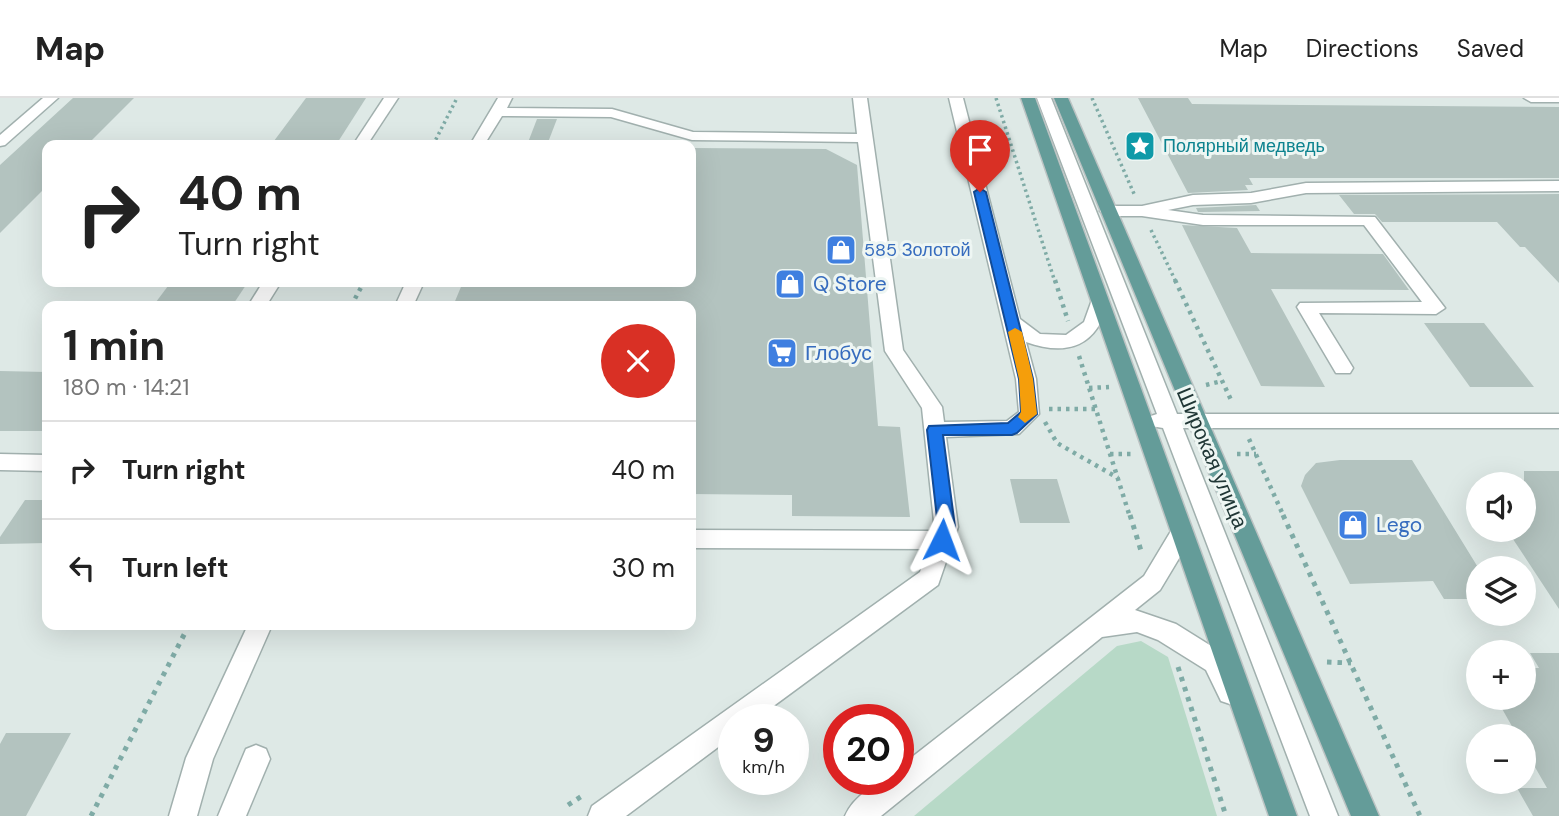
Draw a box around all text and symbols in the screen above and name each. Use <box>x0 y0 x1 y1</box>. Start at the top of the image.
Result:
text: Map <box>35 27 105 70</box>
text: Map <box>1220 33 1268 64</box>
text: Directions <box>1306 33 1419 64</box>
text: Saved <box>1457 33 1524 64</box>
pin <box>950 120 1010 192</box>
place icon: Полярный медведь <box>1123 129 1157 163</box>
icon: arrive <box>961 131 999 169</box>
place label: Полярный медведь <box>1163 134 1325 158</box>
text: 40 m <box>178 161 302 225</box>
icon: right <box>63 168 154 259</box>
text: Turn right <box>178 223 320 265</box>
shop icon: 585 Золотой <box>824 233 858 267</box>
place label: 585 Золотой <box>864 238 971 262</box>
shop icon: Q Store <box>773 267 807 301</box>
place label: Q Store <box>813 270 887 298</box>
text: 1 min <box>63 318 165 373</box>
button: close <box>601 324 675 398</box>
supermarket icon: Глобус <box>765 336 799 370</box>
place label: Глобус <box>805 339 872 367</box>
text: 180 m · 14:21 <box>63 372 190 402</box>
street label: Широкая улица <box>1170 383 1254 533</box>
icon: right <box>63 451 101 489</box>
text: Turn right <box>122 453 246 487</box>
text: 40 m <box>611 453 675 487</box>
map controls <box>1466 472 1536 794</box>
button: sound <box>1466 472 1536 542</box>
position arrow <box>905 503 979 577</box>
shop icon: Lego <box>1336 508 1370 542</box>
place label: Lego <box>1376 511 1422 539</box>
icon: left <box>63 549 101 587</box>
text: Turn left <box>122 551 229 585</box>
text: 30 m <box>612 551 675 585</box>
button: layers <box>1466 556 1536 626</box>
button: + <box>1466 640 1536 710</box>
speed limit sign: 20 <box>823 704 914 795</box>
text: 9 <box>752 717 775 763</box>
button: − <box>1466 724 1536 794</box>
text: km/h <box>742 755 785 779</box>

